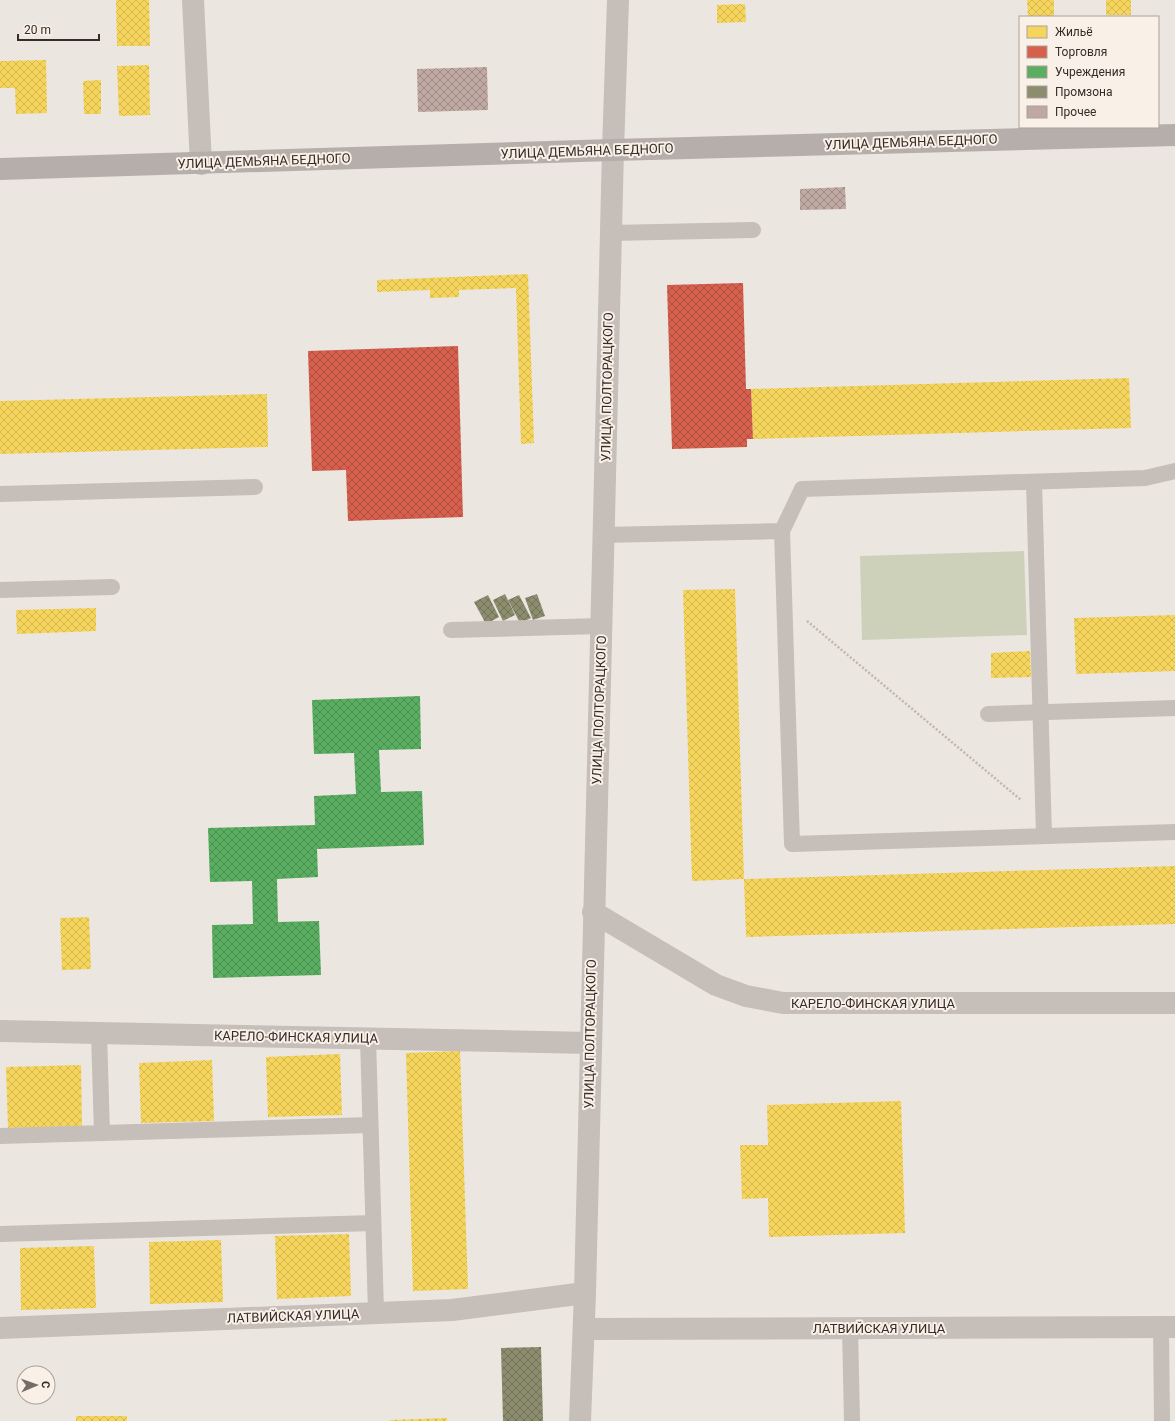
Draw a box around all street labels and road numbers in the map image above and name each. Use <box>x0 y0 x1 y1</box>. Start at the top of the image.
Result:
street label: УЛИЦА ДЕМЬЯНА БЕДНОГО <box>824 131 998 153</box>
street label: УЛИЦА ДЕМЬЯНА БЕДНОГО <box>500 140 674 162</box>
street label: УЛИЦА ДЕМЬЯНА БЕДНОГО <box>177 150 351 172</box>
street label: УЛИЦА ПОЛТОРАЦКОГО <box>598 312 616 462</box>
street label: УЛИЦА ПОЛТОРАЦКОГО <box>589 635 609 785</box>
street label: УЛИЦА ПОЛТОРАЦКОГО <box>581 959 599 1109</box>
street label: КАРЕЛО-ФИНСКАЯ УЛИЦА <box>791 996 955 1011</box>
street label: КАРЕЛО-ФИНСКАЯ УЛИЦА <box>214 1028 379 1046</box>
street label: ЛАТВИЙСКАЯ УЛИЦА <box>226 1306 360 1326</box>
street label: ЛАТВИЙСКАЯ УЛИЦА <box>813 1321 946 1336</box>

